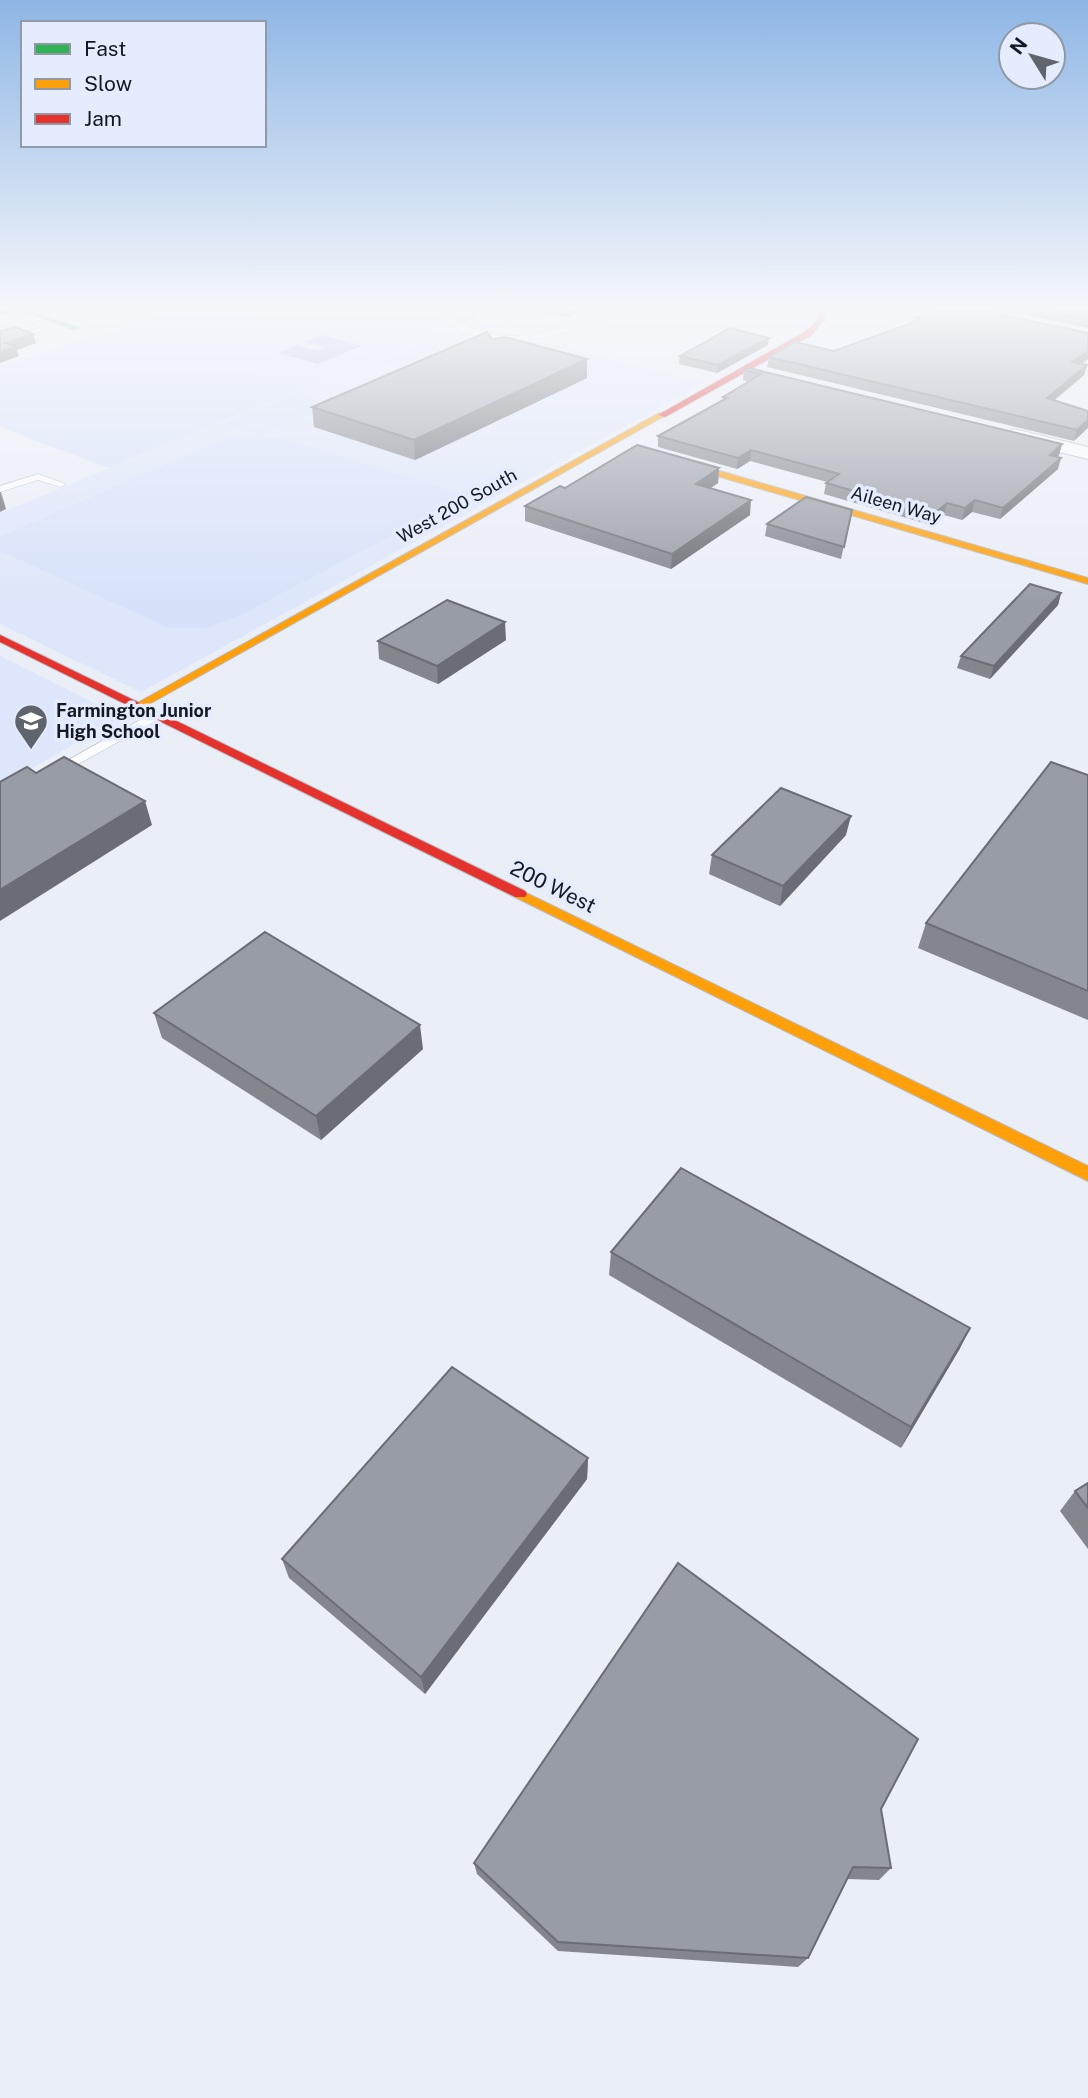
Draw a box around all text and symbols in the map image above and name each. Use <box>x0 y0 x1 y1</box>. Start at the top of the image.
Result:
legend <box>21 21 266 147</box>
north arrow <box>997 21 1067 91</box>
text: N <box>1005 33 1032 58</box>
text: Fast <box>84 36 126 61</box>
text: Slow <box>84 71 132 96</box>
text: Jam <box>84 106 122 131</box>
street label: West 200 South <box>393 464 520 547</box>
street label: Aileen Way <box>849 482 944 527</box>
place label: Farmington Junior High School <box>56 700 212 742</box>
school or university icon: Farmington Junior High School <box>12 702 50 751</box>
street label: 200 West <box>506 855 600 918</box>

